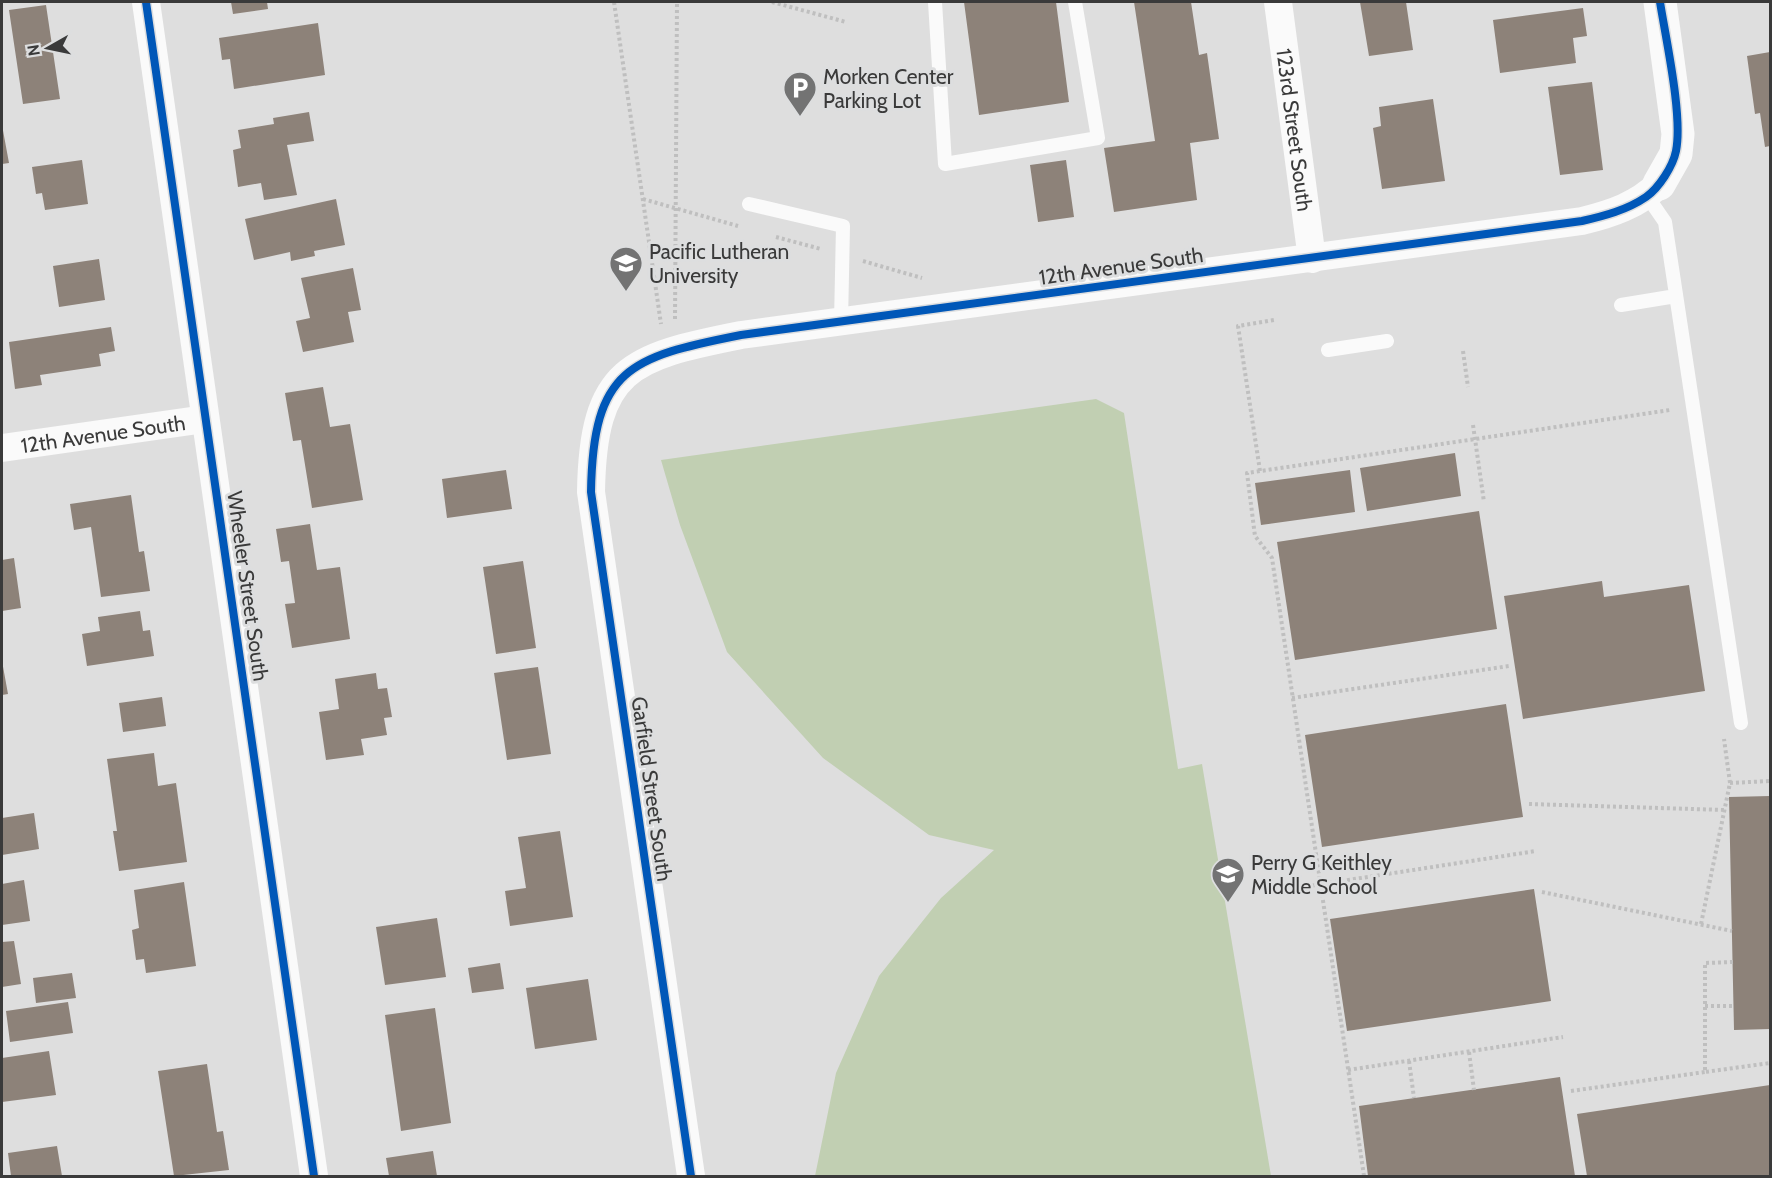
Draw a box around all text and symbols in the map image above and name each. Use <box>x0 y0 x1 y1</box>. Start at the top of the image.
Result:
north arrow <box>18 18 78 78</box>
text: N <box>23 43 44 57</box>
street label: 123rd Street South <box>1272 47 1318 213</box>
place label: Morken Center Parking Lot <box>823 64 954 113</box>
parking icon: Morken Center Parking Lot <box>782 70 818 117</box>
place label: Pacific Lutheran University <box>649 239 789 288</box>
street label: 12th Avenue South <box>1037 242 1205 290</box>
school or university icon: Pacific Lutheran University <box>608 245 644 292</box>
street label: 12th Avenue South <box>19 409 187 458</box>
street label: Wheeler Street South <box>222 489 274 683</box>
street label: Garfield Street South <box>627 695 677 883</box>
place label: Perry G Keithley Middle School <box>1251 850 1392 899</box>
school or university icon: Perry G Keithley Middle School <box>1210 856 1246 903</box>

